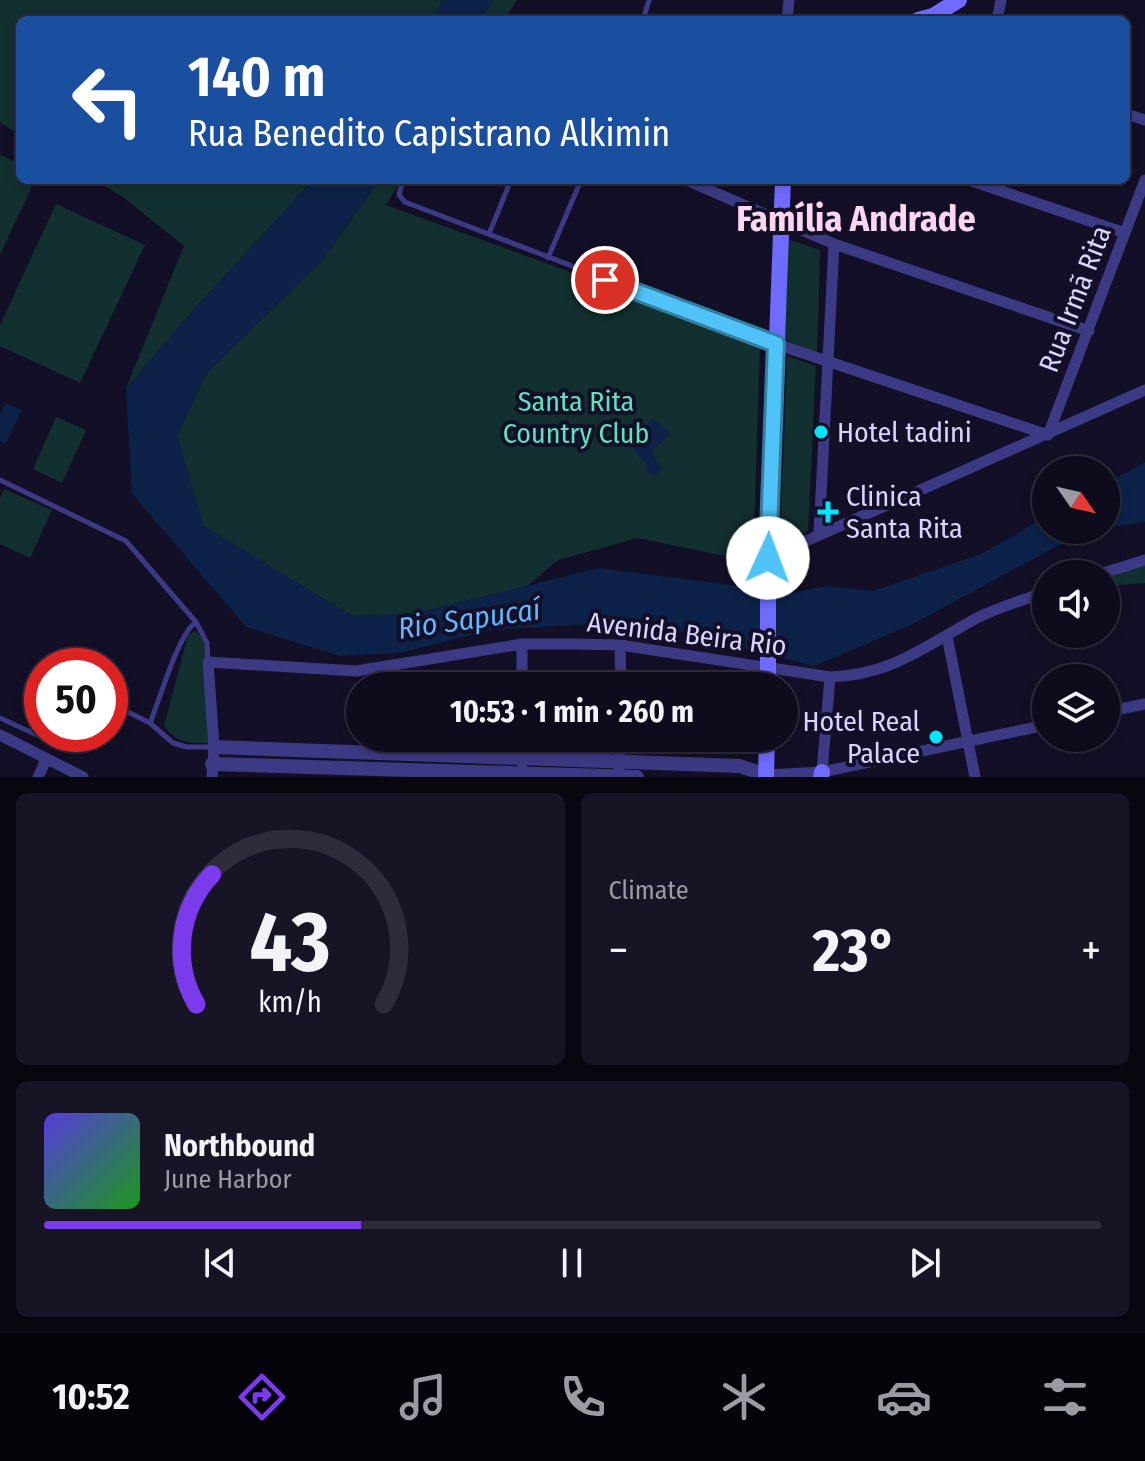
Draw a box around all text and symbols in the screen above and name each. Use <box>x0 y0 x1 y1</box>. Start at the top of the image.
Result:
text: 140 m <box>188 44 325 111</box>
icon: left <box>56 48 160 152</box>
text: Rua Benedito Capistrano Alkimin <box>188 112 670 156</box>
district label: Família Andrade <box>736 197 976 241</box>
street label: Rua Irmã Rita <box>1032 221 1118 377</box>
pin <box>571 246 639 314</box>
icon: arrive <box>583 258 627 302</box>
park label: Santa Rita Country Club <box>503 385 649 450</box>
place label: Hotel tadini <box>837 416 972 449</box>
marker: Hotel tadini <box>812 423 830 441</box>
north arrow <box>1032 456 1120 544</box>
map controls <box>1032 456 1120 752</box>
place label: Clinica Santa Rita <box>846 480 963 545</box>
marker: Clinica Santa Rita <box>817 501 839 523</box>
position arrow <box>726 516 810 600</box>
button: sound <box>1032 560 1120 648</box>
water label: Rio Sapucaí <box>395 591 544 647</box>
street label: Avenida Beira Rio <box>585 605 789 663</box>
speed limit sign: 50 <box>24 648 128 752</box>
button: layers <box>1032 664 1120 752</box>
text: 10:53 · 1 min · 260 m <box>450 694 694 730</box>
place label: Hotel Real Palace <box>803 705 920 770</box>
marker: Hotel Real Palace <box>927 728 945 746</box>
text: Climate <box>609 875 689 906</box>
text: 43 <box>250 893 331 993</box>
text: 23° <box>813 915 897 987</box>
text: − <box>609 924 628 977</box>
text: + <box>1081 924 1101 977</box>
text: km/h <box>258 985 322 1020</box>
text: Northbound <box>164 1128 315 1164</box>
text: June Harbor <box>164 1164 292 1195</box>
icon: previous <box>198 1241 242 1285</box>
icon: pause <box>550 1241 594 1285</box>
icon: next <box>903 1241 947 1285</box>
icon: directions <box>234 1369 290 1425</box>
icon: music <box>395 1369 451 1425</box>
icon: phone <box>555 1369 611 1425</box>
icon: climate <box>716 1369 772 1425</box>
icon: car <box>876 1369 932 1425</box>
icon: filters <box>1037 1369 1093 1425</box>
text: 10:52 <box>52 1375 130 1419</box>

